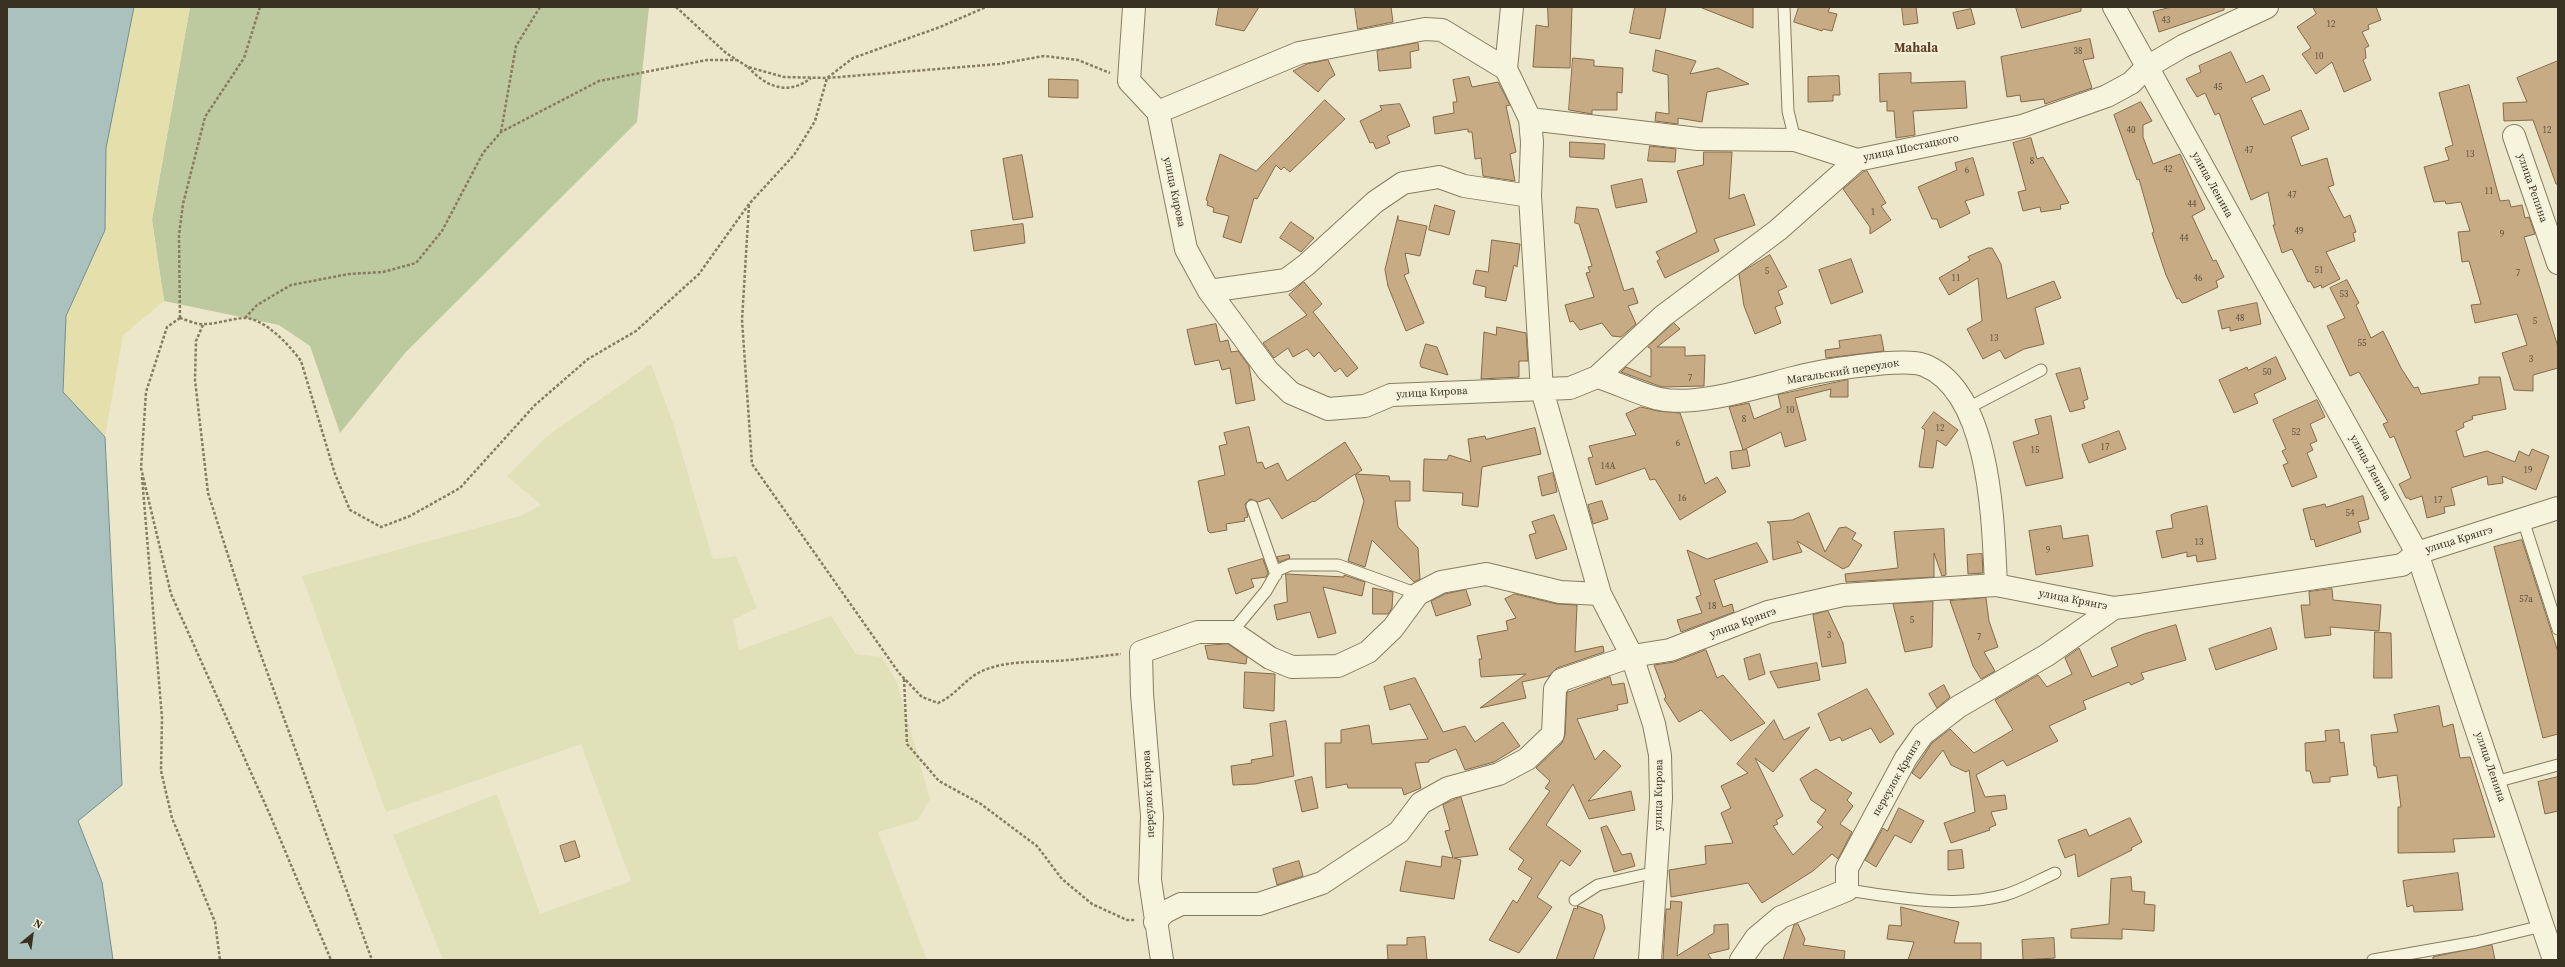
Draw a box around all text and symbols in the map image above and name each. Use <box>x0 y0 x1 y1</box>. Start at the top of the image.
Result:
house number: 43 <box>2162 16 2170 26</box>
house number: 12 <box>2327 20 2335 30</box>
district label: Mahala <box>1894 41 1938 57</box>
house number: 38 <box>2074 47 2082 57</box>
house number: 10 <box>2315 52 2323 62</box>
house number: 45 <box>2214 83 2222 93</box>
house number: 40 <box>2127 126 2135 136</box>
house number: 12 <box>2543 126 2551 136</box>
street label: улица Шостацкого <box>1862 131 1960 165</box>
house number: 47 <box>2245 146 2253 156</box>
street label: улица Ленина <box>2188 150 2236 220</box>
house number: 13 <box>2466 150 2474 160</box>
street label: улица Репина <box>2514 152 2550 224</box>
street label: улица Кирова <box>1160 156 1188 228</box>
house number: 8 <box>2030 157 2034 167</box>
house number: 42 <box>2164 165 2172 175</box>
house number: 6 <box>1965 166 1969 176</box>
house number: 11 <box>2485 187 2493 197</box>
house number: 47 <box>2288 191 2296 201</box>
house number: 44 <box>2188 200 2196 210</box>
house number: 1 <box>1871 208 1875 218</box>
house number: 49 <box>2295 227 2303 237</box>
house number: 9 <box>2500 230 2504 240</box>
house number: 44 <box>2180 234 2188 244</box>
house number: 51 <box>2315 266 2323 276</box>
house number: 5 <box>1765 267 1769 277</box>
house number: 7 <box>2516 269 2520 279</box>
house number: 11 <box>1952 274 1960 284</box>
house number: 46 <box>2194 274 2202 284</box>
house number: 53 <box>2340 290 2348 300</box>
house number: 48 <box>2236 314 2244 324</box>
house number: 5 <box>2533 317 2537 327</box>
house number: 13 <box>1990 334 1998 344</box>
house number: 55 <box>2358 339 2366 349</box>
house number: 3 <box>2529 355 2533 365</box>
street label: Магальский переулок <box>1786 357 1900 387</box>
house number: 50 <box>2263 368 2271 378</box>
house number: 7 <box>1688 374 1692 384</box>
street label: улица Кирова <box>1396 385 1468 401</box>
house number: 10 <box>1786 406 1794 416</box>
house number: 8 <box>1742 415 1746 425</box>
house number: 12 <box>1936 424 1944 434</box>
house number: 52 <box>2292 428 2300 438</box>
street label: улица Ленина <box>2346 433 2394 503</box>
house number: 6 <box>1676 439 1680 449</box>
house number: 17 <box>2101 443 2109 453</box>
house number: 15 <box>2031 446 2039 456</box>
house number: 14A <box>1601 462 1615 472</box>
house number: 19 <box>2524 466 2532 476</box>
house number: 16 <box>1678 494 1686 504</box>
house number: 17 <box>2434 496 2442 506</box>
house number: 54 <box>2346 509 2354 519</box>
street label: улица Крянгэ <box>2424 523 2494 557</box>
house number: 13 <box>2195 538 2203 548</box>
house number: 9 <box>2046 546 2050 556</box>
street label: улица Крянгэ <box>2037 587 2109 613</box>
house number: 57а <box>2519 595 2533 605</box>
house number: 18 <box>1708 602 1716 612</box>
street label: улица Крянгэ <box>1708 605 1778 641</box>
house number: 5 <box>1910 616 1914 626</box>
house number: 3 <box>1827 631 1831 641</box>
house number: 7 <box>1977 633 1981 643</box>
street label: улица Ленина <box>2472 730 2508 804</box>
street label: переулок Крянгэ <box>1870 737 1924 819</box>
street label: переулок Кирова <box>1140 750 1158 838</box>
street label: улица Кирова <box>1652 759 1666 831</box>
north arrow <box>12 915 52 955</box>
text: N <box>31 916 45 933</box>

